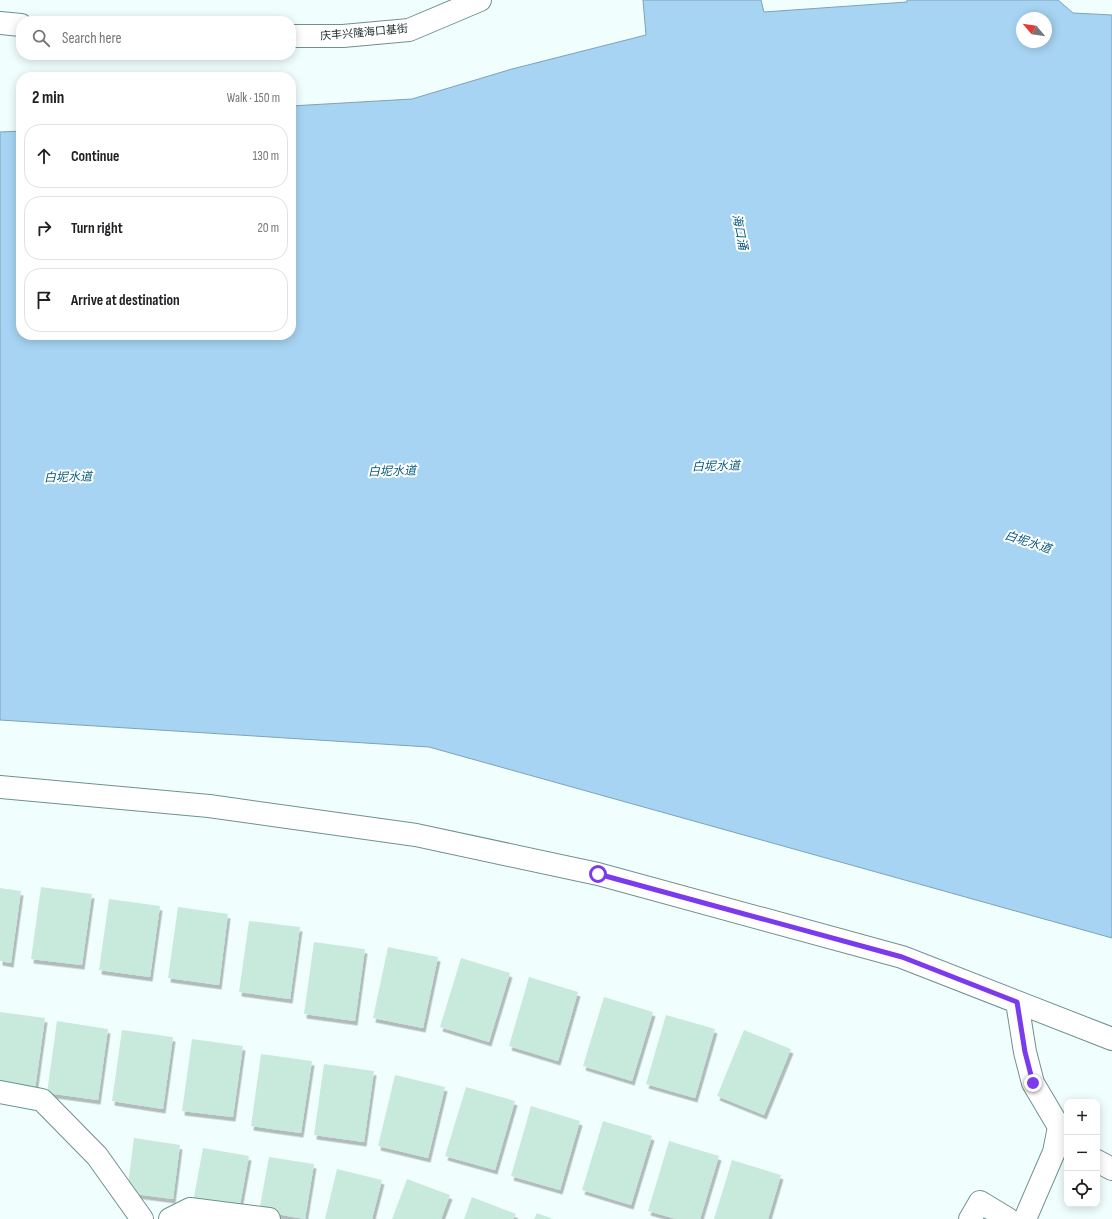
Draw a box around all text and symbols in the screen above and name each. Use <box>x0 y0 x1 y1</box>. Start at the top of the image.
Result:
north arrow <box>1016 12 1052 48</box>
search box <box>16 16 296 60</box>
street label: 庆丰兴隆海口基街 <box>320 22 408 43</box>
icon: search <box>30 27 52 49</box>
text: Search here <box>62 29 122 48</box>
text: 2 min <box>32 88 64 108</box>
text: Walk · 150 m <box>227 90 280 106</box>
icon: ahead <box>33 145 55 167</box>
text: Continue <box>71 147 120 166</box>
text: 130 m <box>253 148 279 164</box>
water label: 海口涌 <box>729 213 751 253</box>
icon: right <box>33 217 55 239</box>
text: Turn right <box>71 219 123 238</box>
text: 20 m <box>257 220 279 236</box>
icon: arrive <box>33 289 55 311</box>
text: Arrive at destination <box>71 291 180 310</box>
water label: 白坭水道 <box>692 459 742 474</box>
water label: 白坭水道 <box>368 464 418 479</box>
water label: 白坭水道 <box>44 470 94 485</box>
water label: 白坭水道 <box>1003 528 1055 558</box>
route start <box>589 865 607 883</box>
route end <box>1024 1074 1042 1092</box>
map controls <box>1064 1099 1100 1207</box>
button: + <box>1064 1099 1100 1135</box>
button: − <box>1064 1135 1100 1171</box>
button: locate <box>1064 1171 1100 1207</box>

